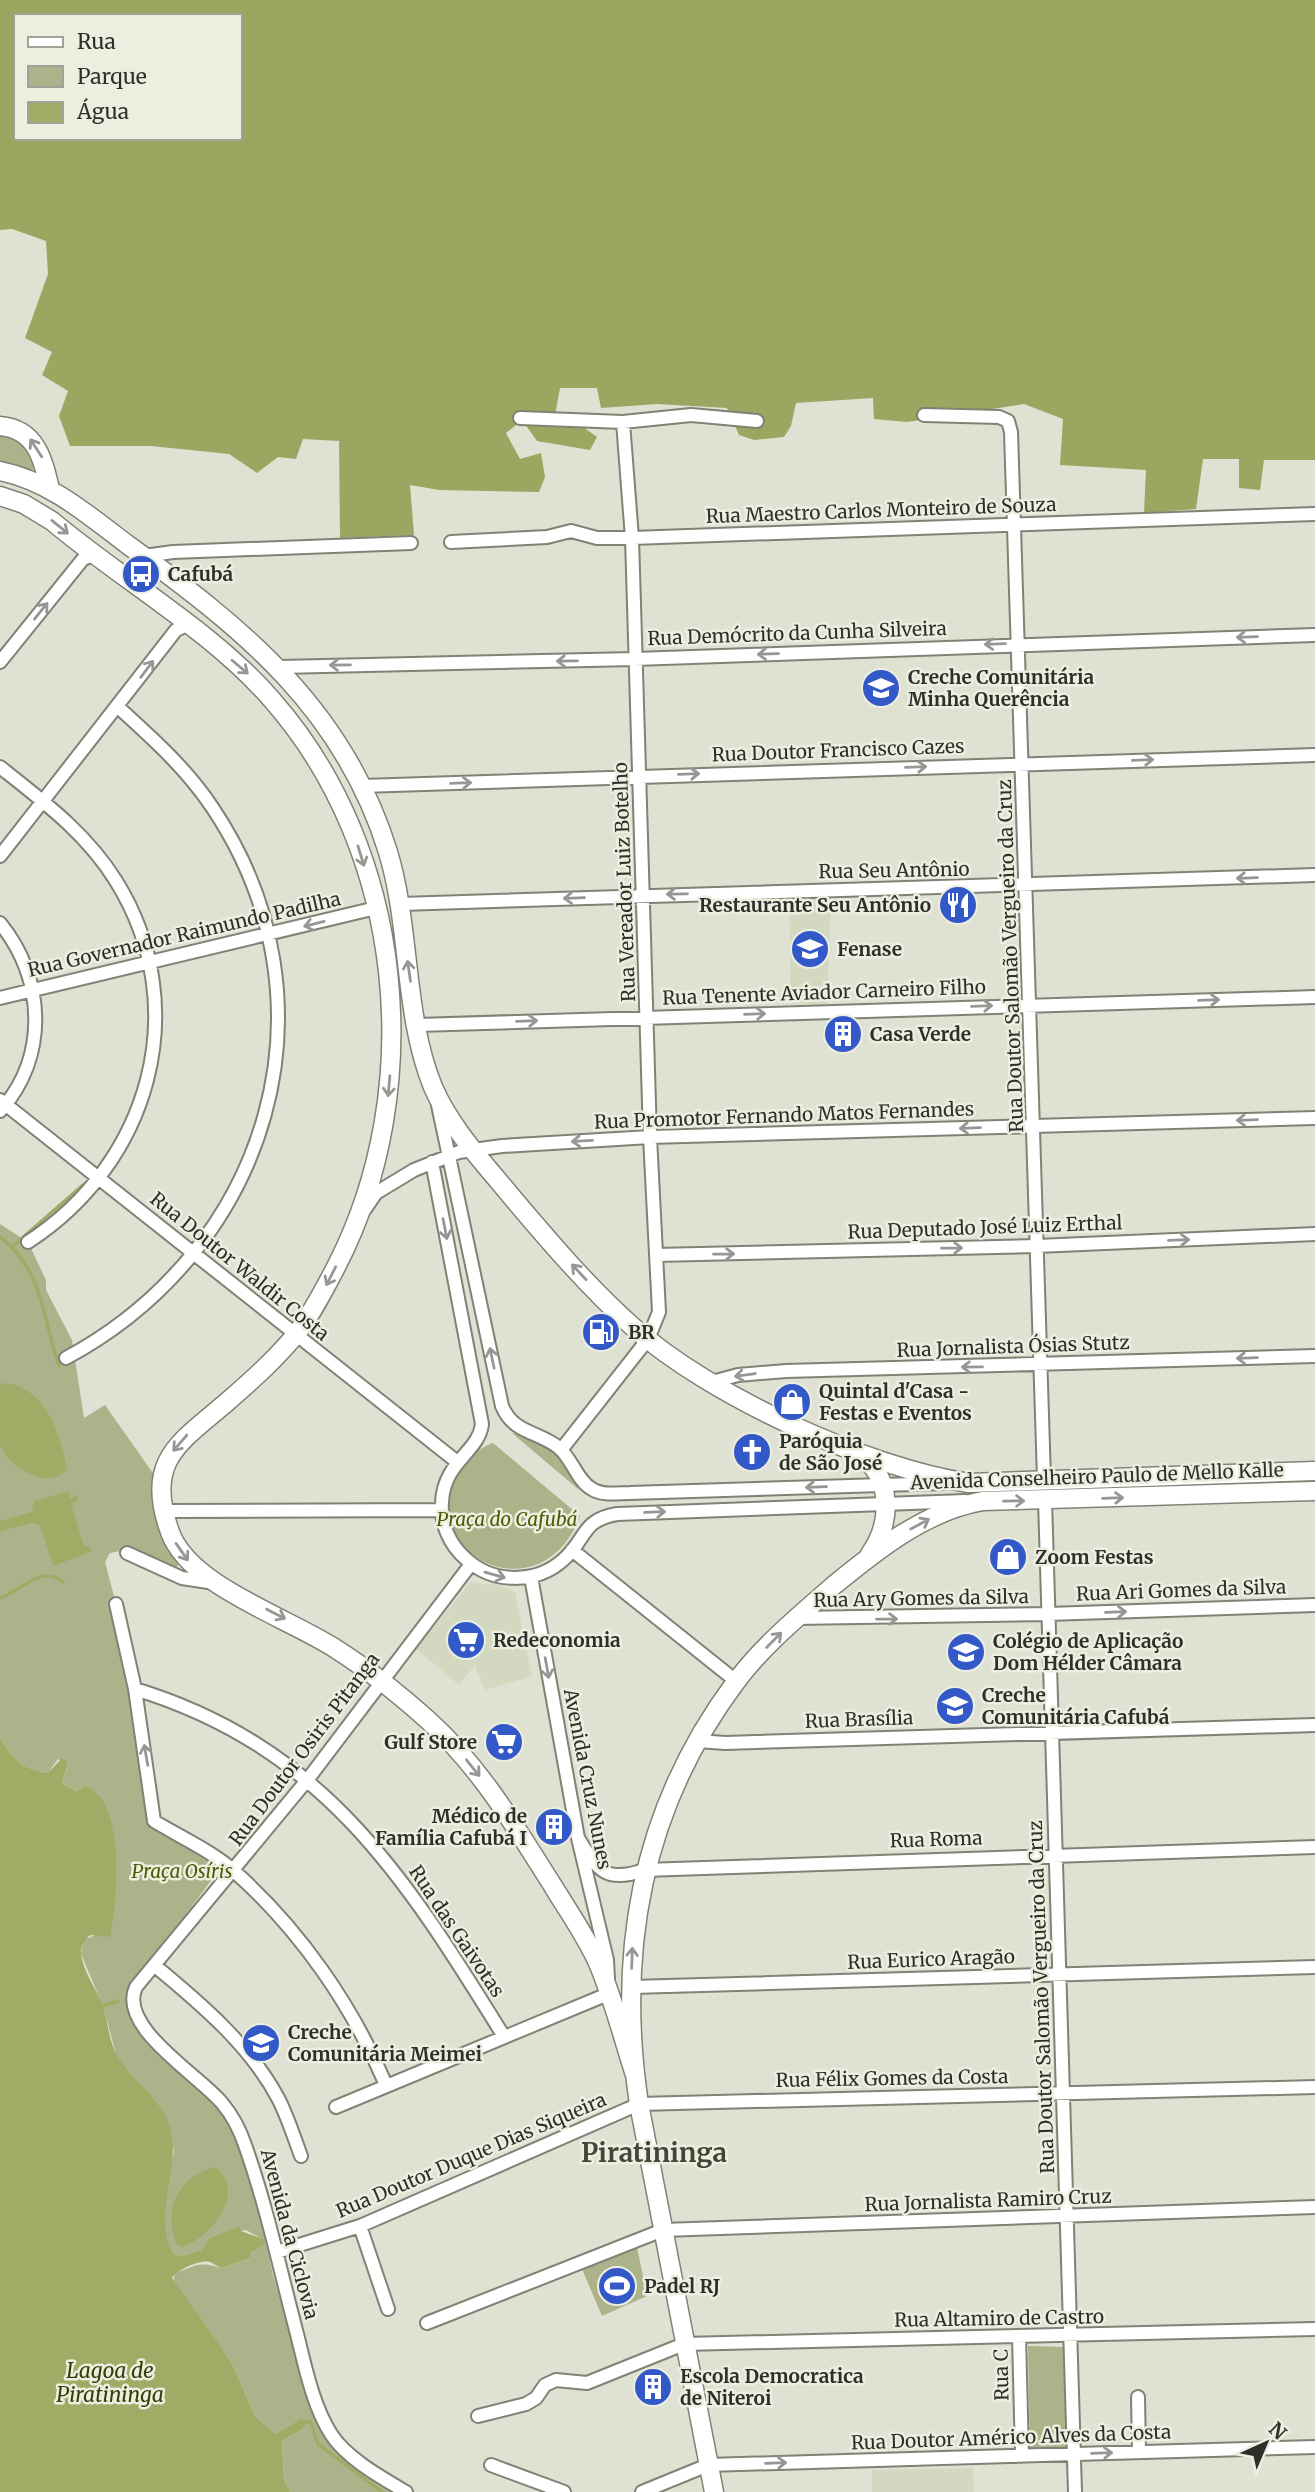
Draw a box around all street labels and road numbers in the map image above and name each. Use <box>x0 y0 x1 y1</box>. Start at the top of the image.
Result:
street label: Rua Maestro Carlos Monteiro de Souza <box>705 492 1057 528</box>
street label: Rua Demócrito da Cunha Silveira <box>647 616 947 650</box>
street label: Rua Doutor Francisco Cazes <box>711 734 965 766</box>
street label: Rua Vereador Luiz Botelho <box>608 762 640 1002</box>
street label: Rua Doutor Salomão Vergueiro da Cruz <box>992 779 1028 1133</box>
street label: Rua Seu Antônio <box>818 857 970 883</box>
street label: Rua Governador Raimundo Padilha <box>25 886 343 982</box>
street label: Rua Tenente Aviador Carneiro Filho <box>662 974 986 1010</box>
street label: Rua Promotor Fernando Matos Fernandes <box>594 1096 974 1134</box>
street label: Rua Doutor Waldir Costa <box>146 1186 334 1346</box>
street label: Rua Deputado José Luiz Erthal <box>847 1210 1123 1244</box>
street label: Rua Jornalista Ósias Stutz <box>896 1330 1130 1362</box>
street label: Avenida Conselheiro Paulo de Mello Kalle <box>909 1457 1284 1495</box>
street label: Rua Ari Gomes da Silva <box>1076 1574 1286 1606</box>
street label: Rua Ary Gomes da Silva <box>813 1584 1029 1612</box>
street label: Rua Doutor Osiris Pitanga <box>224 1648 384 1850</box>
street label: Avenida Cruz Nunes <box>559 1686 617 1871</box>
street label: Rua Brasília <box>804 1705 914 1733</box>
street label: Rua Doutor Salomão Vergueiro da Cruz <box>1023 1820 1059 2174</box>
street label: Rua Roma <box>889 1825 983 1853</box>
street label: Rua das Gaivotas <box>404 1860 510 2002</box>
street label: Rua Eurico Aragão <box>847 1944 1015 1974</box>
street label: Rua Félix Gomes da Costa <box>775 2064 1009 2092</box>
street label: Rua Doutor Duque Dias Siqueira <box>332 2087 610 2223</box>
street label: Avenida da Ciclovia <box>255 2145 324 2322</box>
street label: Rua Jornalista Ramiro Cruz <box>864 2184 1112 2216</box>
street label: Rua Altamiro de Castro <box>894 2304 1104 2332</box>
street label: Rua C <box>989 2349 1013 2401</box>
street label: Rua Doutor Américo Alves da Costa <box>850 2419 1172 2455</box>

